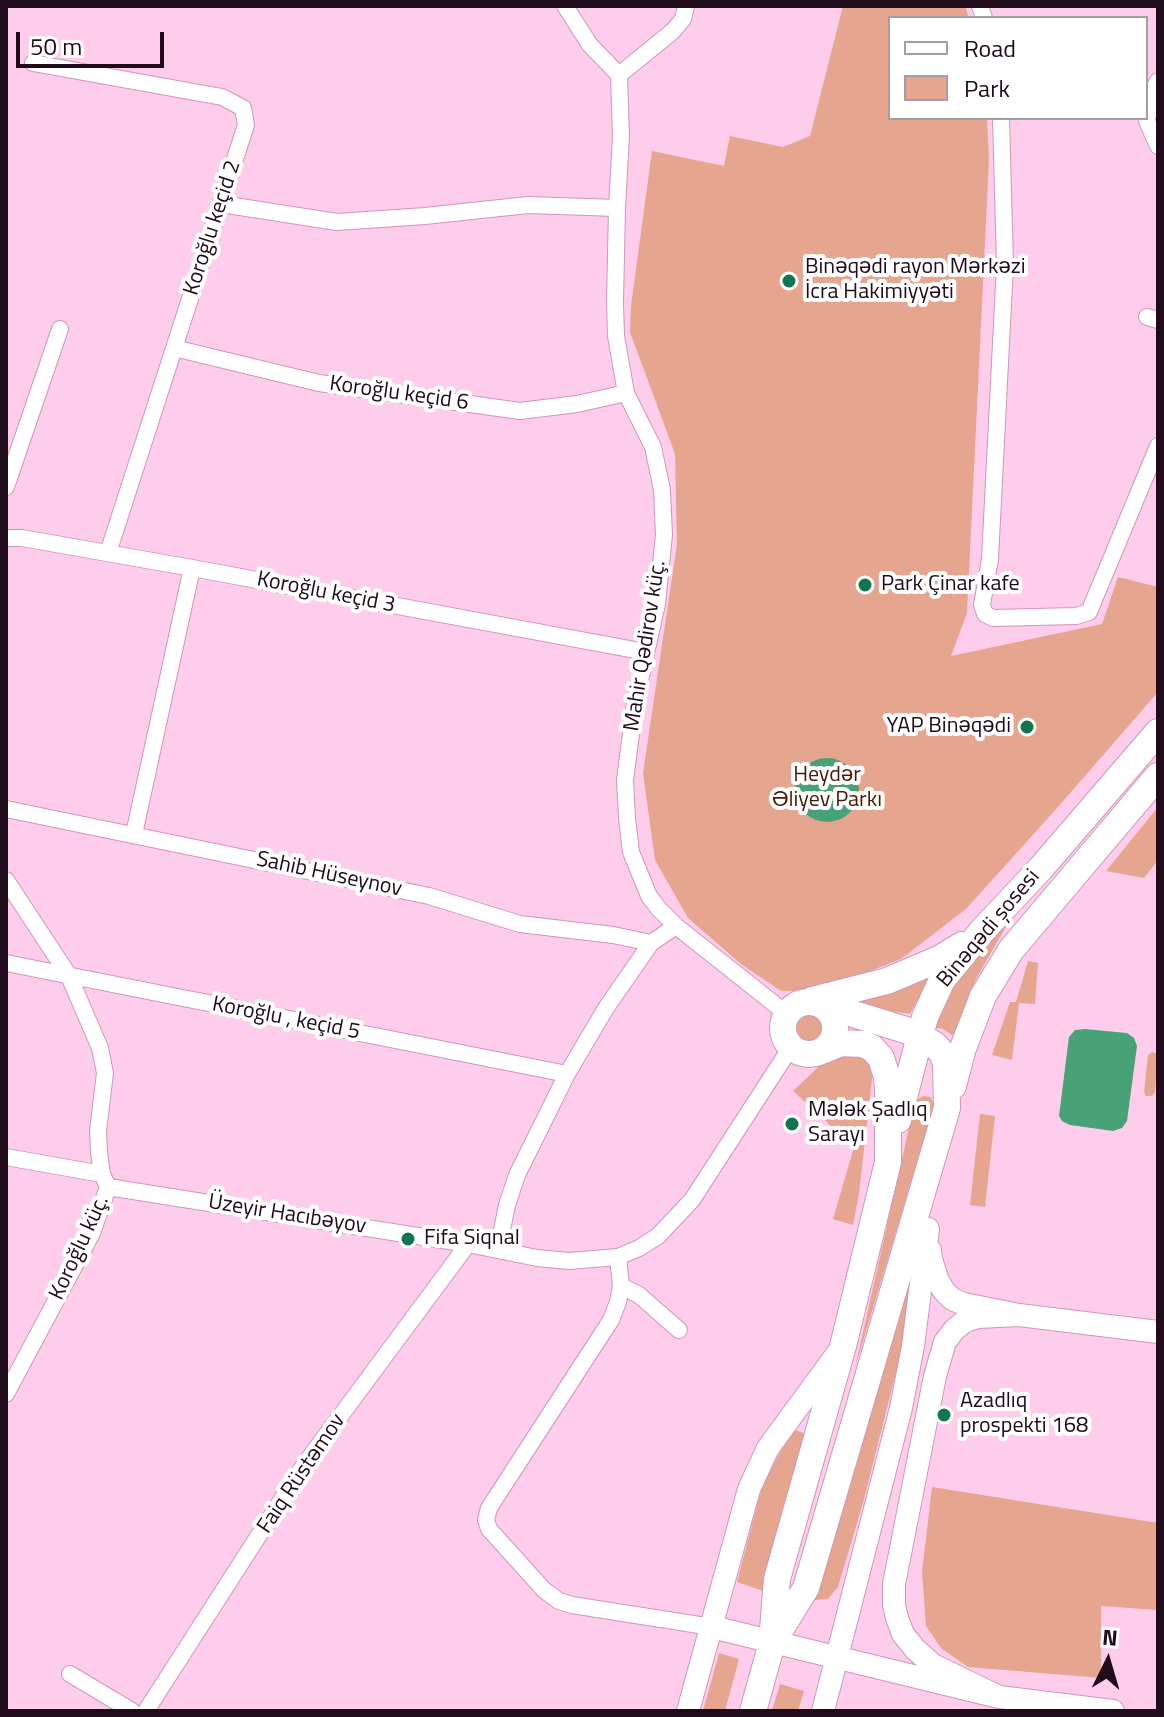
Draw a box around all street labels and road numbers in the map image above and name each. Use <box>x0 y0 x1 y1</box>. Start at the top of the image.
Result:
street label: Koroğlu keçid 2 <box>179 157 247 299</box>
street label: Koroğlu keçid 6 <box>328 371 470 417</box>
street label: Mahir Qədirov küç. <box>619 559 673 733</box>
street label: Koroğlu keçid 3 <box>255 567 397 619</box>
street label: Sahib Hüseynov <box>254 847 404 903</box>
street label: Binəqədi şosesi <box>932 865 1046 993</box>
street label: Koroğlu , keçid 5 <box>210 992 362 1046</box>
street label: Üzeyir Hacıbəyov <box>206 1189 368 1241</box>
street label: Koroğlu küç. <box>44 1192 116 1304</box>
street label: Faiq Rüstəmov <box>252 1409 352 1539</box>

